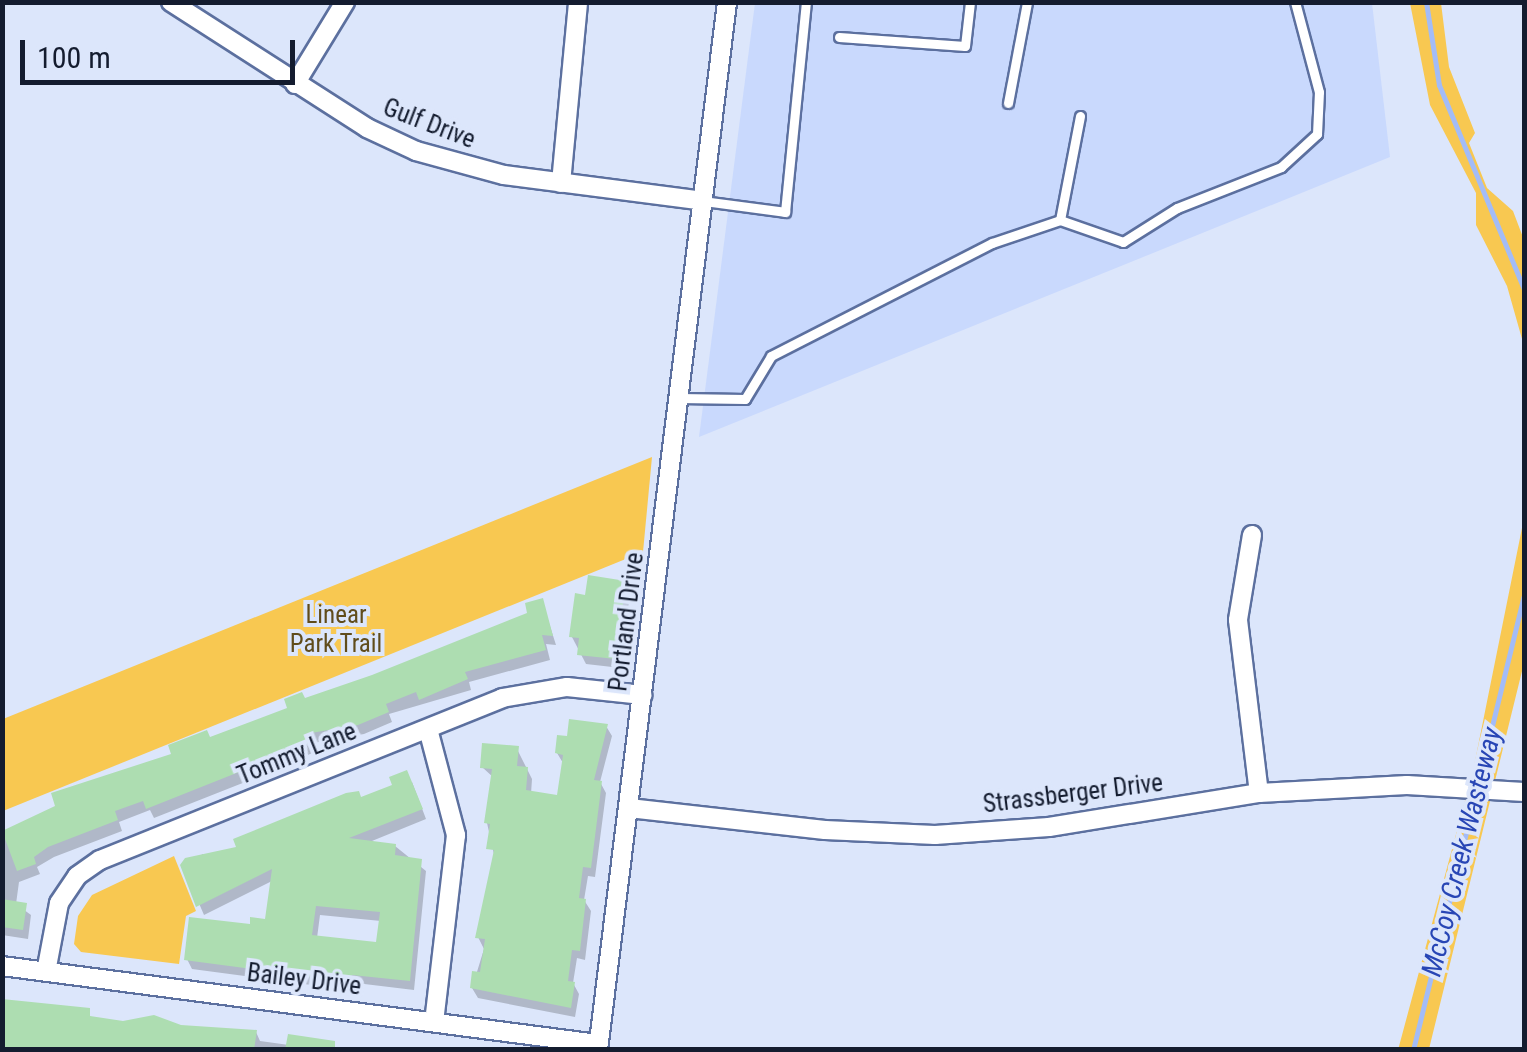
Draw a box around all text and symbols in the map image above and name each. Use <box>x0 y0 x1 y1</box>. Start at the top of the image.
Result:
scale bar <box>25 20 300 82</box>
text: 100 m <box>37 40 111 75</box>
street label: Gulf Drive <box>379 93 479 155</box>
street label: Portland Drive <box>604 551 650 693</box>
park label: Linear Park Trail <box>290 601 382 660</box>
street label: Tommy Lane <box>233 717 361 791</box>
water label: McCoy Creek Wasteway <box>1415 724 1509 980</box>
street label: Strassberger Drive <box>981 768 1165 820</box>
street label: Bailey Drive <box>245 958 363 1002</box>

